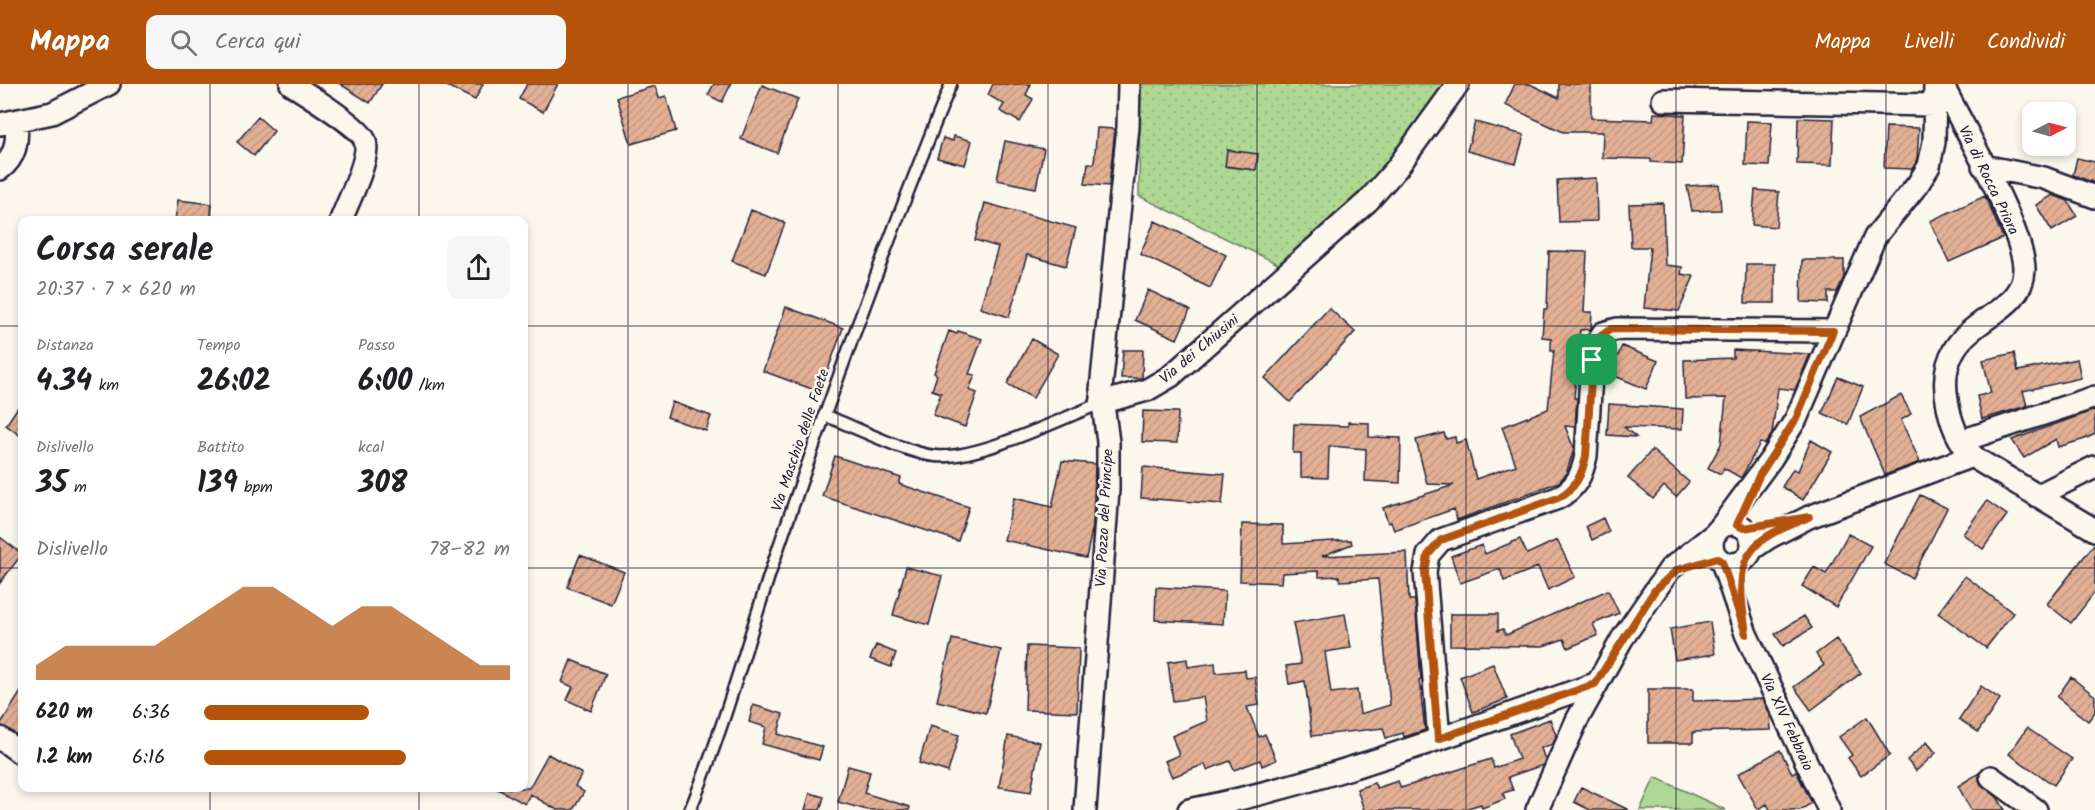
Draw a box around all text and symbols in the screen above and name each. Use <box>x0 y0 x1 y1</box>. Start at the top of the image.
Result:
search box <box>146 15 566 69</box>
text: Mappa <box>30 20 110 65</box>
text: Cerca qui <box>215 25 300 60</box>
icon: search <box>167 26 200 59</box>
text: Mappa <box>1814 26 1871 59</box>
text: Livelli <box>1904 26 1954 59</box>
text: Condividi <box>1987 26 2065 59</box>
north arrow <box>2022 102 2076 156</box>
map controls <box>2022 102 2076 156</box>
street label: Via di Rocca Priora <box>1951 122 2025 239</box>
text: Corsa serale <box>36 225 213 278</box>
button: share <box>447 236 510 299</box>
text: 20:37 · 7 × 620 m <box>36 274 196 306</box>
street label: Via dei Chiusini <box>1154 308 1246 390</box>
text: Distanza <box>36 333 94 358</box>
text: Tempo <box>197 333 240 358</box>
text: Passo <box>358 333 395 358</box>
pin <box>1566 334 1617 385</box>
icon: arrive <box>1575 343 1608 376</box>
text: 4.34 <box>36 358 92 406</box>
text: 26:02 <box>197 358 271 406</box>
text: 6:00 <box>358 358 412 406</box>
street label: Via Maschio delle Faete <box>765 366 837 515</box>
text: km <box>92 373 119 398</box>
text: /km <box>412 373 445 398</box>
text: Dislivello <box>36 435 94 460</box>
text: Battito <box>197 435 244 460</box>
text: kcal <box>358 435 384 460</box>
street label: Via Pozzo del Principe <box>1089 448 1121 588</box>
text: 35 <box>36 460 68 508</box>
text: 139 <box>197 460 238 508</box>
text: 308 <box>358 460 408 508</box>
text: m <box>68 475 87 500</box>
text: bpm <box>238 475 273 500</box>
text: Dislivello <box>36 534 108 566</box>
text: 78–82 m <box>429 534 510 566</box>
street label: Via XIV Febbraio <box>1753 670 1819 775</box>
text: 620 m <box>36 697 93 729</box>
text: 6:36 <box>132 697 171 729</box>
text: 1.2 km <box>36 742 92 774</box>
text: 6:16 <box>132 742 165 774</box>

